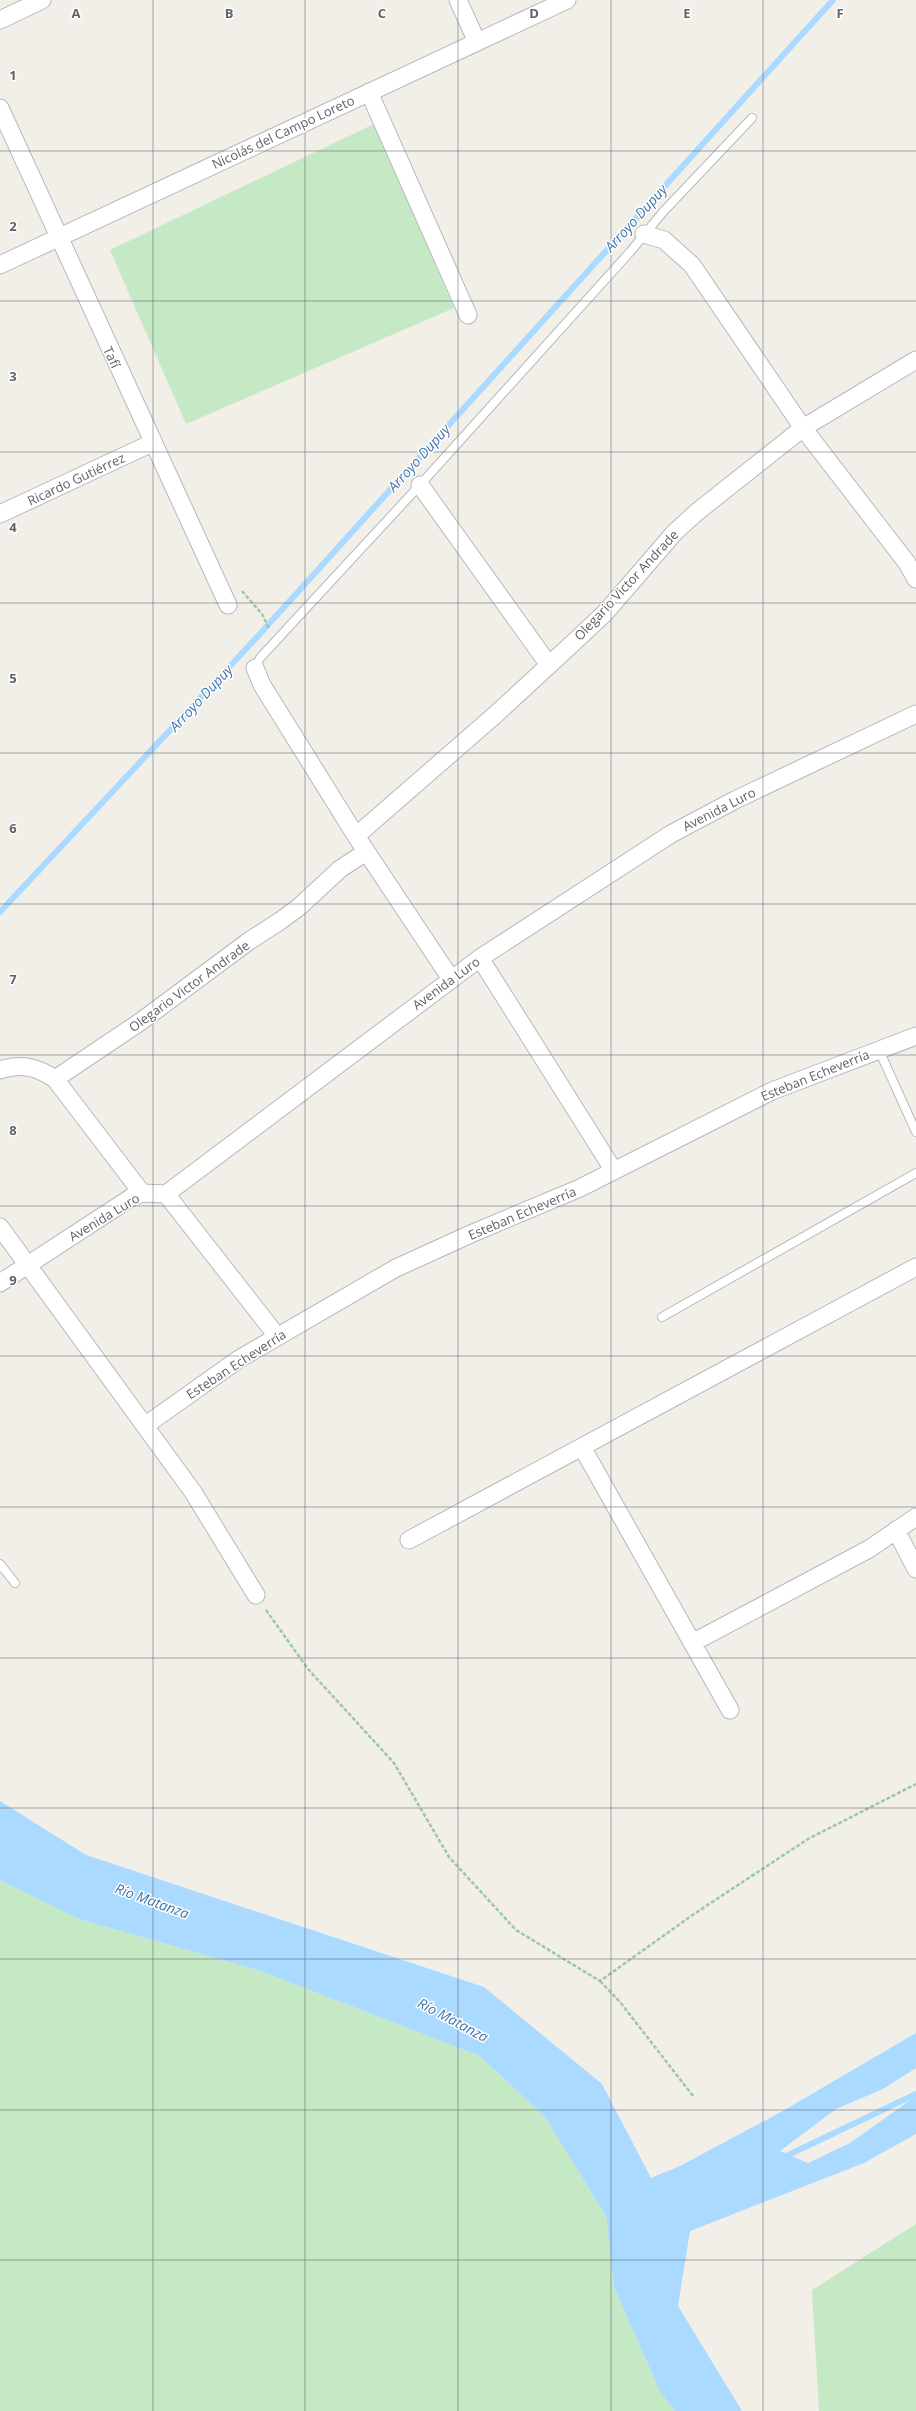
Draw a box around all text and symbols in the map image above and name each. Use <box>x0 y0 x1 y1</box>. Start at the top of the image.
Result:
text: A <box>72 4 81 22</box>
text: B <box>225 4 234 22</box>
text: C <box>378 4 386 22</box>
text: D <box>529 4 539 22</box>
text: E <box>683 4 691 22</box>
text: F <box>836 4 844 22</box>
text: 1 <box>9 66 17 84</box>
street label: Nicolás del Campo Loreto <box>209 91 357 173</box>
water label: Arroyo Dupuy <box>600 179 672 256</box>
text: 2 <box>9 217 17 235</box>
street label: Tafí <box>99 343 125 371</box>
text: 3 <box>9 367 17 385</box>
water label: Arroyo Dupuy <box>383 419 455 496</box>
street label: Ricardo Gutiérrez <box>24 448 128 510</box>
text: 4 <box>9 518 17 536</box>
street label: Olegario Victor Andrade <box>570 526 682 644</box>
water label: Arroyo Dupuy <box>164 659 238 736</box>
text: 5 <box>9 669 17 687</box>
street label: Avenida Luro <box>679 783 759 835</box>
text: 6 <box>9 819 17 837</box>
street label: Olegario Victor Andrade <box>125 936 253 1036</box>
street label: Avenida Luro <box>408 952 484 1014</box>
text: 7 <box>9 970 17 988</box>
street label: Esteban Echeverría <box>758 1045 872 1105</box>
text: 8 <box>9 1121 17 1139</box>
street label: Esteban Echeverría <box>465 1182 579 1244</box>
street label: Avenida Luro <box>65 1189 143 1245</box>
text: 9 <box>9 1271 17 1289</box>
street label: Esteban Echeverría <box>183 1325 289 1403</box>
water label: Río Matanza <box>113 1878 192 1923</box>
water label: Río Matanza <box>415 1993 492 2046</box>

